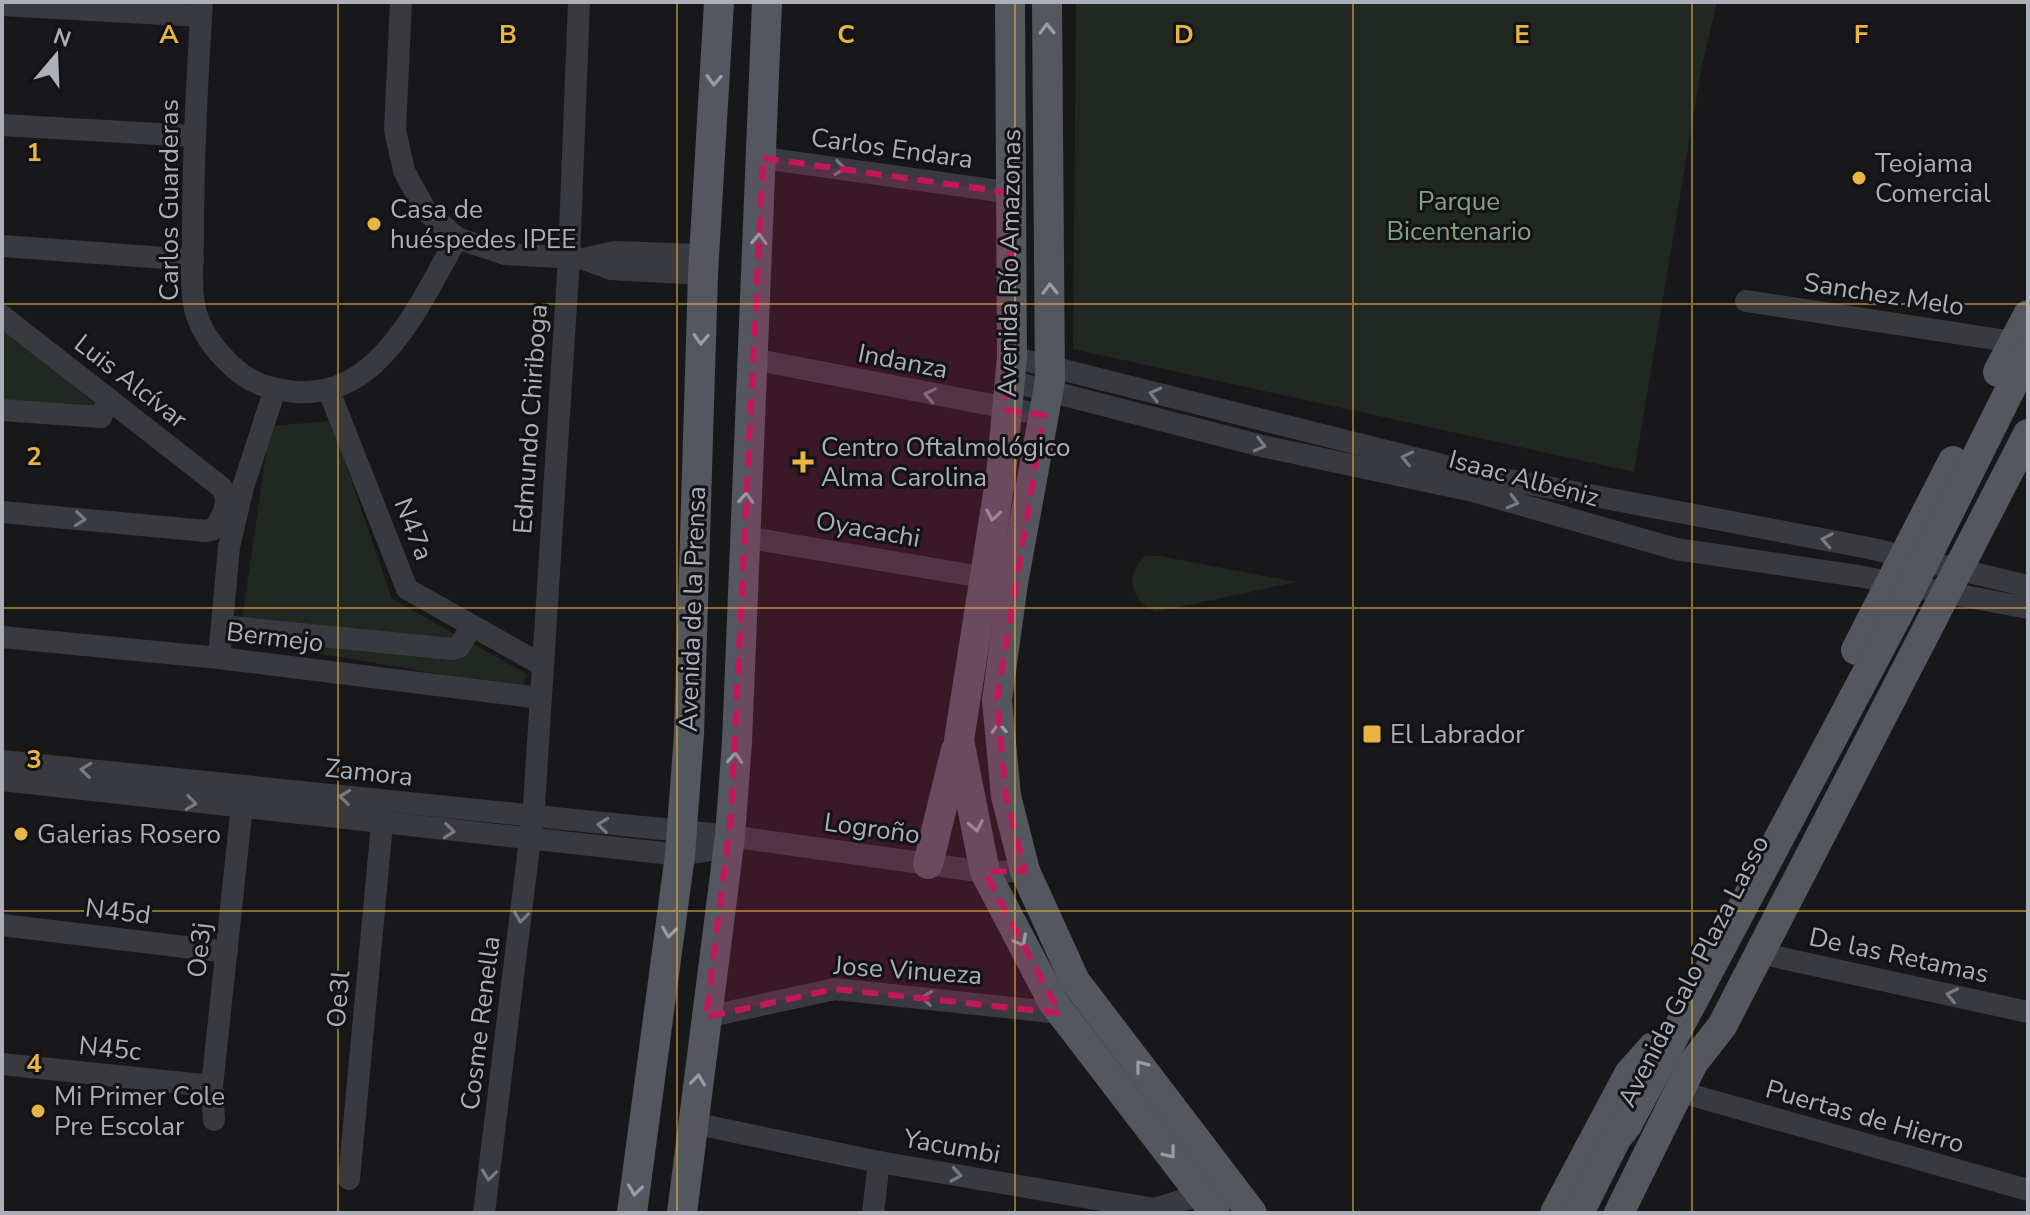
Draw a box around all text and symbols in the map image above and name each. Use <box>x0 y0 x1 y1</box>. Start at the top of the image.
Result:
north arrow <box>16 16 96 96</box>
text: A <box>159 17 179 52</box>
text: B <box>499 17 517 52</box>
text: C <box>837 17 855 52</box>
text: D <box>1174 17 1194 52</box>
text: E <box>1514 17 1530 52</box>
text: F <box>1854 17 1868 52</box>
text: N <box>50 21 75 55</box>
one-way arrow <box>1038 22 1056 35</box>
one-way arrow <box>706 74 723 87</box>
street label: Carlos Guarderas <box>152 99 187 301</box>
street label: Carlos Endara <box>809 120 975 177</box>
street label: Avenida Río Amazonas <box>990 128 1029 398</box>
text: 1 <box>26 135 42 170</box>
place label: Teojama Comercial <box>1875 146 1991 211</box>
one-way arrow <box>833 159 847 176</box>
marker: Teojama Comercial <box>1850 169 1868 187</box>
park label: Parque Bicentenario <box>1386 184 1532 249</box>
place label: Casa de huéspedes IPEE <box>390 192 576 257</box>
marker: Casa de huéspedes IPEE <box>365 215 383 233</box>
one-way arrow <box>750 232 767 244</box>
street label: Sanchez Melo <box>1801 265 1967 324</box>
one-way arrow <box>1041 282 1059 295</box>
street label: Edmundo Chiriboga <box>505 303 556 535</box>
street label: Luis Alcívar <box>67 326 195 437</box>
one-way arrow <box>692 333 709 346</box>
street label: Indanza <box>855 336 951 387</box>
one-way arrow <box>924 387 937 404</box>
one-way arrow <box>1149 387 1163 404</box>
place label: Centro Oftalmológico Alma Carolina <box>821 430 1070 495</box>
one-way arrow <box>1252 436 1266 453</box>
text: 2 <box>26 439 42 474</box>
street label: Isaac Albéniz <box>1445 442 1603 515</box>
one-way arrow <box>1401 450 1415 467</box>
marker: Centro Oftalmológico Alma Carolina <box>792 451 814 473</box>
street label: Avenida de la Prensa <box>671 486 714 732</box>
one-way arrow <box>737 491 754 504</box>
street label: N47a <box>386 493 441 565</box>
one-way arrow <box>1506 493 1520 510</box>
street label: Oyacachi <box>813 503 923 556</box>
one-way arrow <box>986 508 1003 521</box>
one-way arrow <box>74 511 87 528</box>
one-way arrow <box>1820 533 1834 550</box>
street label: Bermejo <box>224 614 325 661</box>
place label: El Labrador <box>1390 717 1525 752</box>
one-way arrow <box>990 721 1007 734</box>
marker: El Labrador <box>1361 723 1383 745</box>
text: 3 <box>26 742 42 777</box>
street label: Zamora <box>323 750 415 795</box>
one-way arrow <box>726 751 743 764</box>
one-way arrow <box>79 762 92 779</box>
one-way arrow <box>338 789 351 806</box>
one-way arrow <box>185 795 198 812</box>
street label: Logroño <box>822 804 922 853</box>
one-way arrow <box>597 816 610 833</box>
place label: Galerias Rosero <box>37 817 221 852</box>
one-way arrow <box>967 819 984 833</box>
one-way arrow <box>443 823 456 840</box>
marker: Galerias Rosero <box>12 825 30 843</box>
street label: Avenida Galo Plaza Lasso <box>1610 829 1777 1113</box>
street label: N45d <box>83 890 153 933</box>
one-way arrow <box>513 910 530 924</box>
street label: De las Retamas <box>1806 919 1992 992</box>
street label: Oe3j <box>179 921 220 979</box>
one-way arrow <box>661 926 678 939</box>
one-way arrow <box>1012 933 1027 947</box>
street label: Cosme Renella <box>452 934 509 1112</box>
street label: Jose Vinueza <box>832 948 983 993</box>
street label: Oe3l <box>319 969 358 1029</box>
one-way arrow <box>1945 987 1959 1004</box>
one-way arrow <box>920 990 933 1007</box>
street label: N45c <box>77 1028 143 1069</box>
text: 4 <box>26 1046 42 1081</box>
one-way arrow <box>1137 1060 1151 1075</box>
street label: Puertas de Hierro <box>1762 1071 1968 1162</box>
one-way arrow <box>689 1073 706 1087</box>
place label: Mi Primer Cole Pre Escolar <box>54 1079 225 1144</box>
marker: Mi Primer Cole Pre Escolar <box>29 1102 47 1120</box>
street label: Yacumbi <box>900 1121 1003 1172</box>
one-way arrow <box>1160 1144 1174 1159</box>
one-way arrow <box>949 1165 963 1182</box>
one-way arrow <box>481 1168 498 1182</box>
one-way arrow <box>627 1183 644 1197</box>

